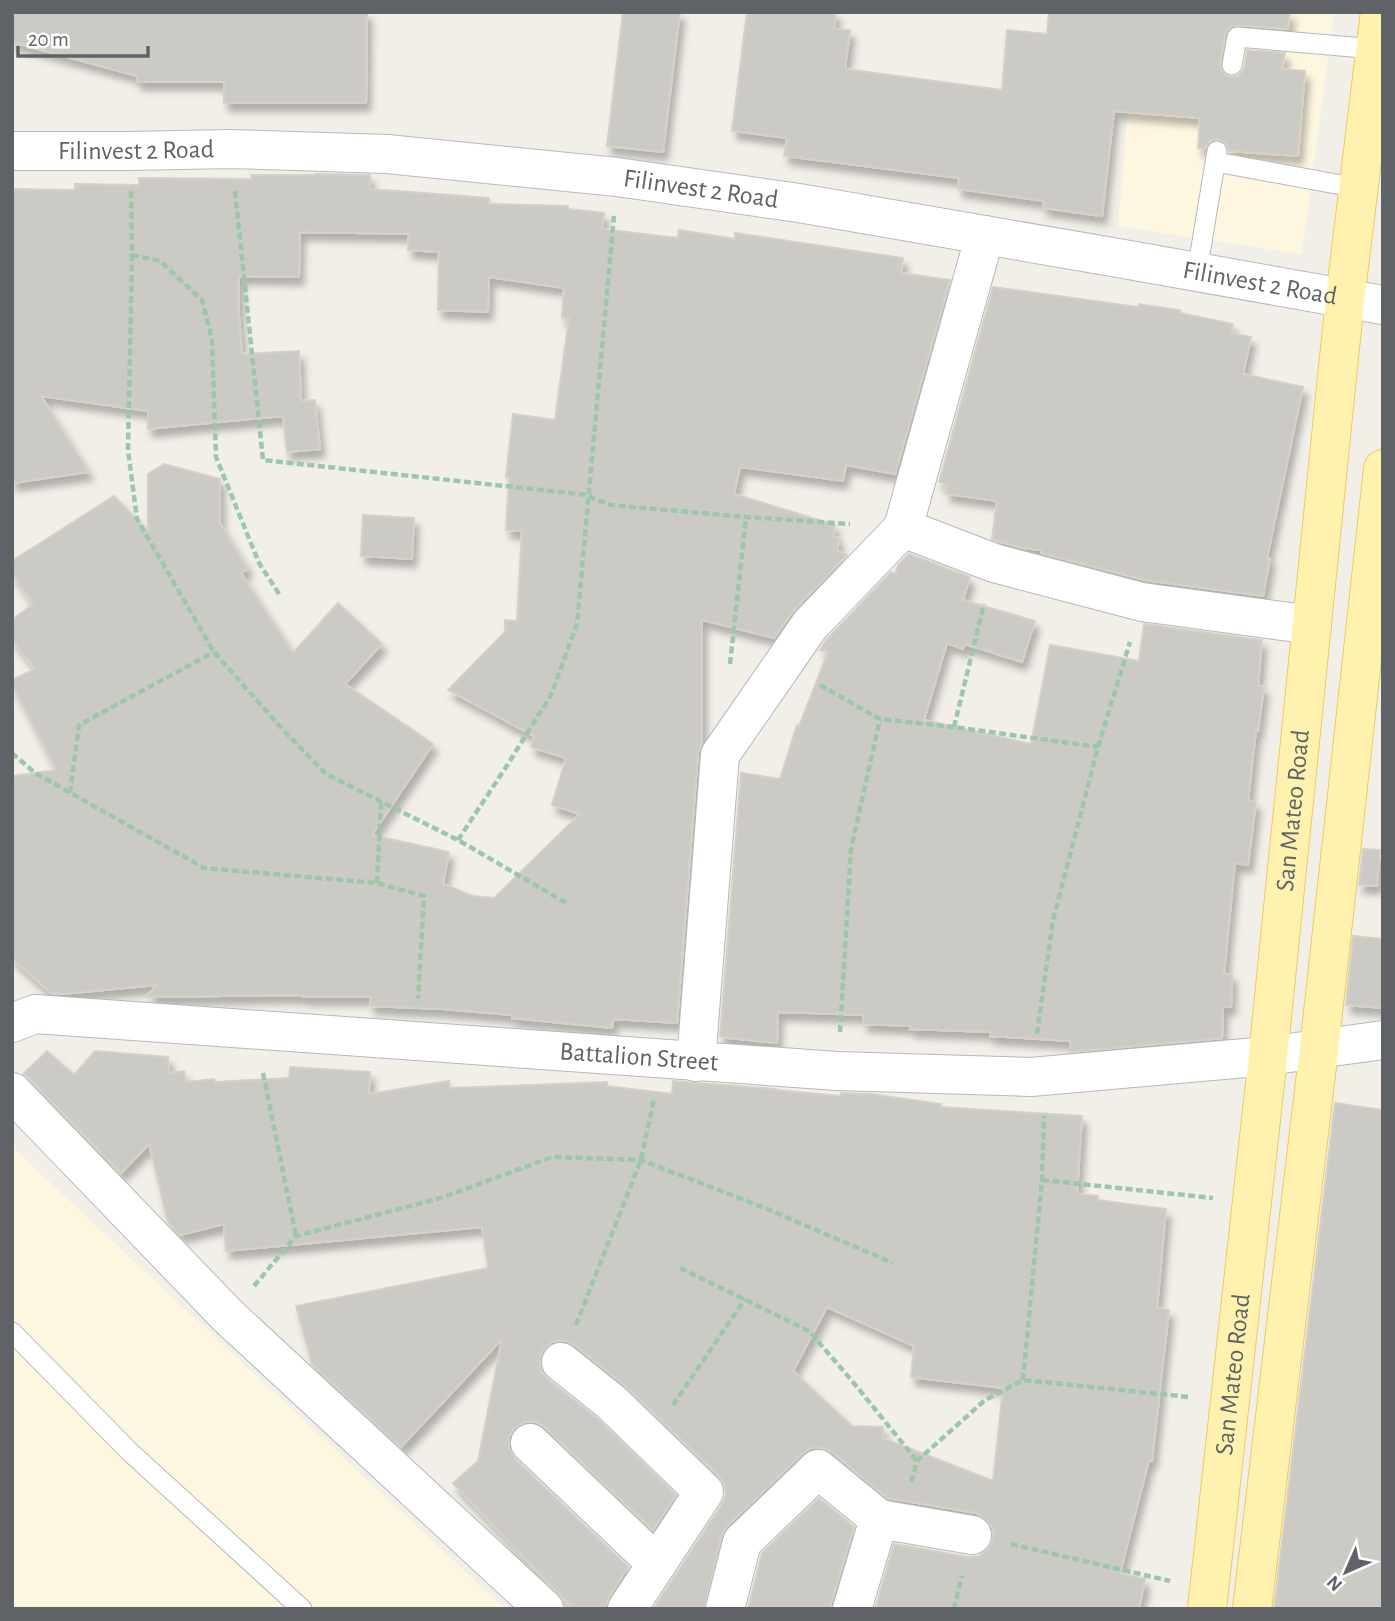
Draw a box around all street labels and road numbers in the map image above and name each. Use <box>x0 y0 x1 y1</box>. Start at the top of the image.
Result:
street label: Filinvest 2 Road <box>58 136 214 164</box>
street label: Filinvest 2 Road <box>622 165 780 213</box>
street label: Filinvest 2 Road <box>1181 257 1339 310</box>
street label: San Mateo Road <box>1272 729 1314 893</box>
street label: Battalion Street <box>559 1038 719 1076</box>
street label: San Mateo Road <box>1211 1292 1255 1457</box>

